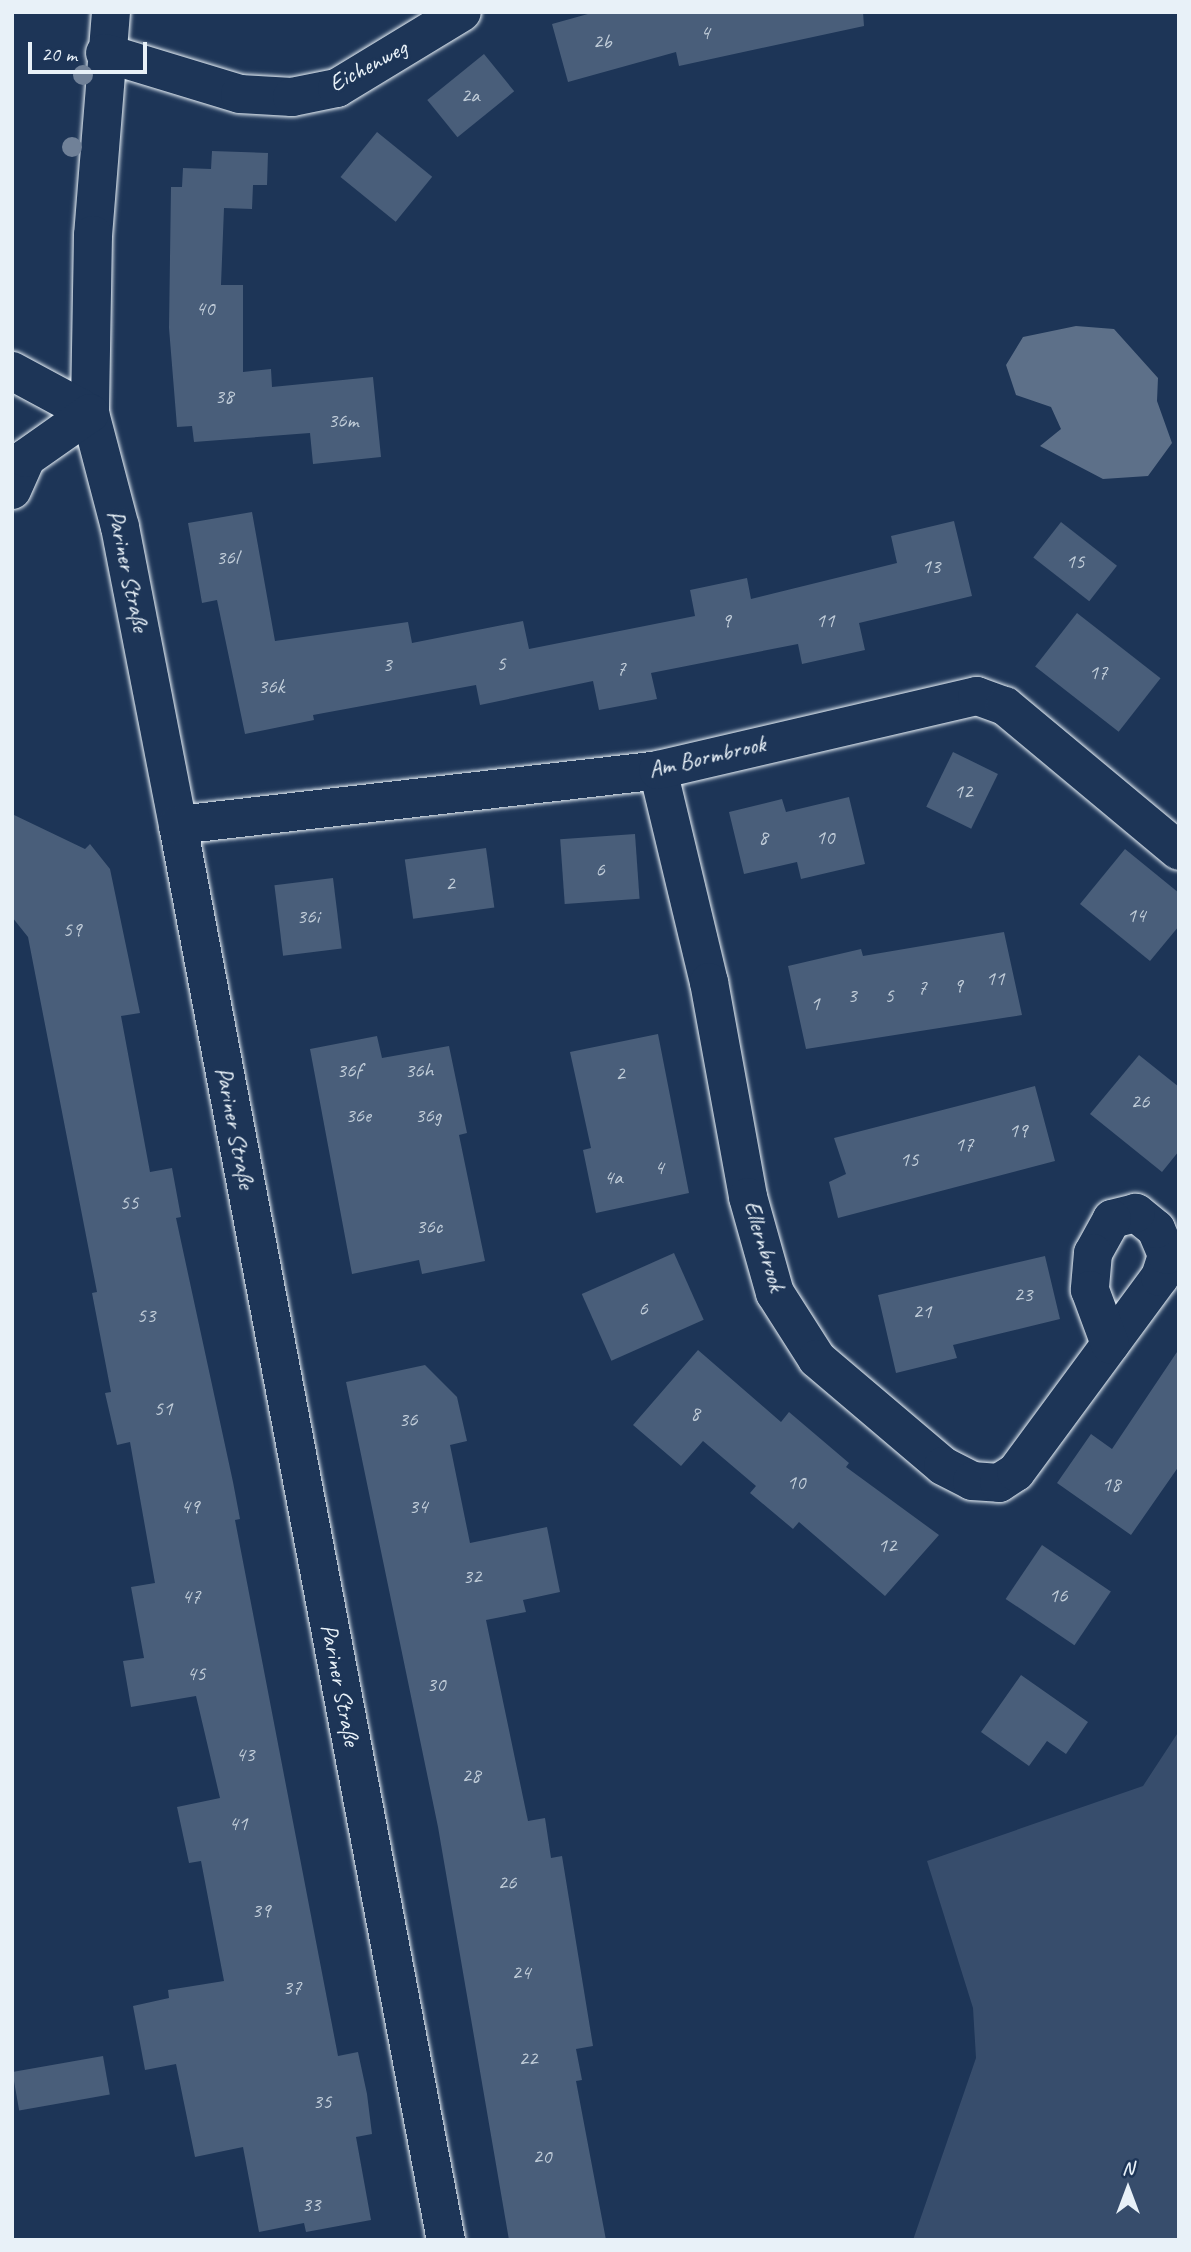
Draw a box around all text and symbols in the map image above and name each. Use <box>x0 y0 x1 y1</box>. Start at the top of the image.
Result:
house number: 4 <box>700 19 710 45</box>
scale bar <box>32 28 150 72</box>
house number: 2b <box>593 28 611 54</box>
street label: Eichenweg <box>324 34 412 98</box>
text: 20 m <box>41 41 77 67</box>
house number: 2a <box>461 82 479 108</box>
house number: 40 <box>196 295 214 321</box>
house number: 38 <box>215 383 233 409</box>
house number: 36m <box>328 407 358 433</box>
street label: Pariner Straße <box>101 508 155 634</box>
house number: 36l <box>216 544 238 570</box>
house number: 15 <box>1066 548 1084 574</box>
house number: 13 <box>922 553 940 579</box>
house number: 9 <box>721 607 731 633</box>
house number: 11 <box>816 607 834 633</box>
house number: 5 <box>496 650 506 676</box>
house number: 3 <box>382 651 392 677</box>
house number: 7 <box>616 655 626 681</box>
house number: 17 <box>1089 659 1107 685</box>
house number: 36k <box>258 673 284 699</box>
street label: Am Bormbrook <box>645 729 769 785</box>
house number: 12 <box>954 778 972 804</box>
house number: 8 <box>758 824 768 850</box>
house number: 10 <box>816 824 834 850</box>
house number: 6 <box>595 856 605 882</box>
house number: 2 <box>445 870 455 896</box>
house number: 14 <box>1127 902 1145 928</box>
house number: 36i <box>297 903 319 929</box>
house number: 59 <box>63 916 81 942</box>
house number: 11 <box>986 965 1004 991</box>
house number: 9 <box>953 972 963 998</box>
house number: 7 <box>917 974 927 1000</box>
house number: 3 <box>847 982 857 1008</box>
house number: 5 <box>884 982 894 1008</box>
house number: 1 <box>810 990 820 1016</box>
house number: 36f <box>336 1057 362 1083</box>
house number: 36h <box>405 1057 433 1083</box>
house number: 2 <box>615 1060 625 1086</box>
street label: Pariner Straße <box>209 1065 261 1191</box>
house number: 26 <box>1131 1088 1149 1114</box>
house number: 36e <box>345 1102 371 1128</box>
house number: 36g <box>415 1102 441 1128</box>
house number: 19 <box>1009 1117 1027 1143</box>
house number: 17 <box>955 1131 973 1157</box>
house number: 15 <box>900 1146 918 1172</box>
house number: 4 <box>654 1154 664 1180</box>
house number: 4a <box>604 1164 622 1190</box>
house number: 55 <box>120 1189 138 1215</box>
street label: Ellernbrook <box>737 1197 791 1295</box>
house number: 36c <box>416 1213 442 1239</box>
house number: 23 <box>1014 1281 1032 1307</box>
house number: 6 <box>638 1295 648 1321</box>
house number: 21 <box>913 1298 931 1324</box>
house number: 53 <box>137 1302 155 1328</box>
house number: 51 <box>154 1395 172 1421</box>
house number: 8 <box>690 1400 700 1426</box>
house number: 36 <box>399 1406 417 1432</box>
house number: 10 <box>787 1469 805 1495</box>
house number: 18 <box>1102 1471 1120 1497</box>
house number: 49 <box>181 1493 199 1519</box>
house number: 34 <box>409 1493 427 1519</box>
house number: 12 <box>878 1532 896 1558</box>
house number: 32 <box>463 1563 481 1589</box>
house number: 16 <box>1049 1582 1067 1608</box>
house number: 47 <box>182 1583 200 1609</box>
street label: Pariner Straße <box>314 1622 366 1748</box>
house number: 45 <box>187 1660 205 1686</box>
house number: 30 <box>427 1671 445 1697</box>
house number: 43 <box>236 1741 254 1767</box>
house number: 28 <box>462 1762 480 1788</box>
house number: 41 <box>229 1810 247 1836</box>
house number: 26 <box>498 1869 516 1895</box>
house number: 39 <box>252 1897 270 1923</box>
house number: 24 <box>512 1959 530 1985</box>
house number: 37 <box>283 1974 301 2000</box>
house number: 22 <box>519 2045 537 2071</box>
house number: 35 <box>313 2088 331 2114</box>
house number: 20 <box>533 2143 551 2169</box>
north arrow <box>1093 2154 1163 2224</box>
text: N <box>1122 2156 1134 2180</box>
house number: 33 <box>302 2191 320 2217</box>

